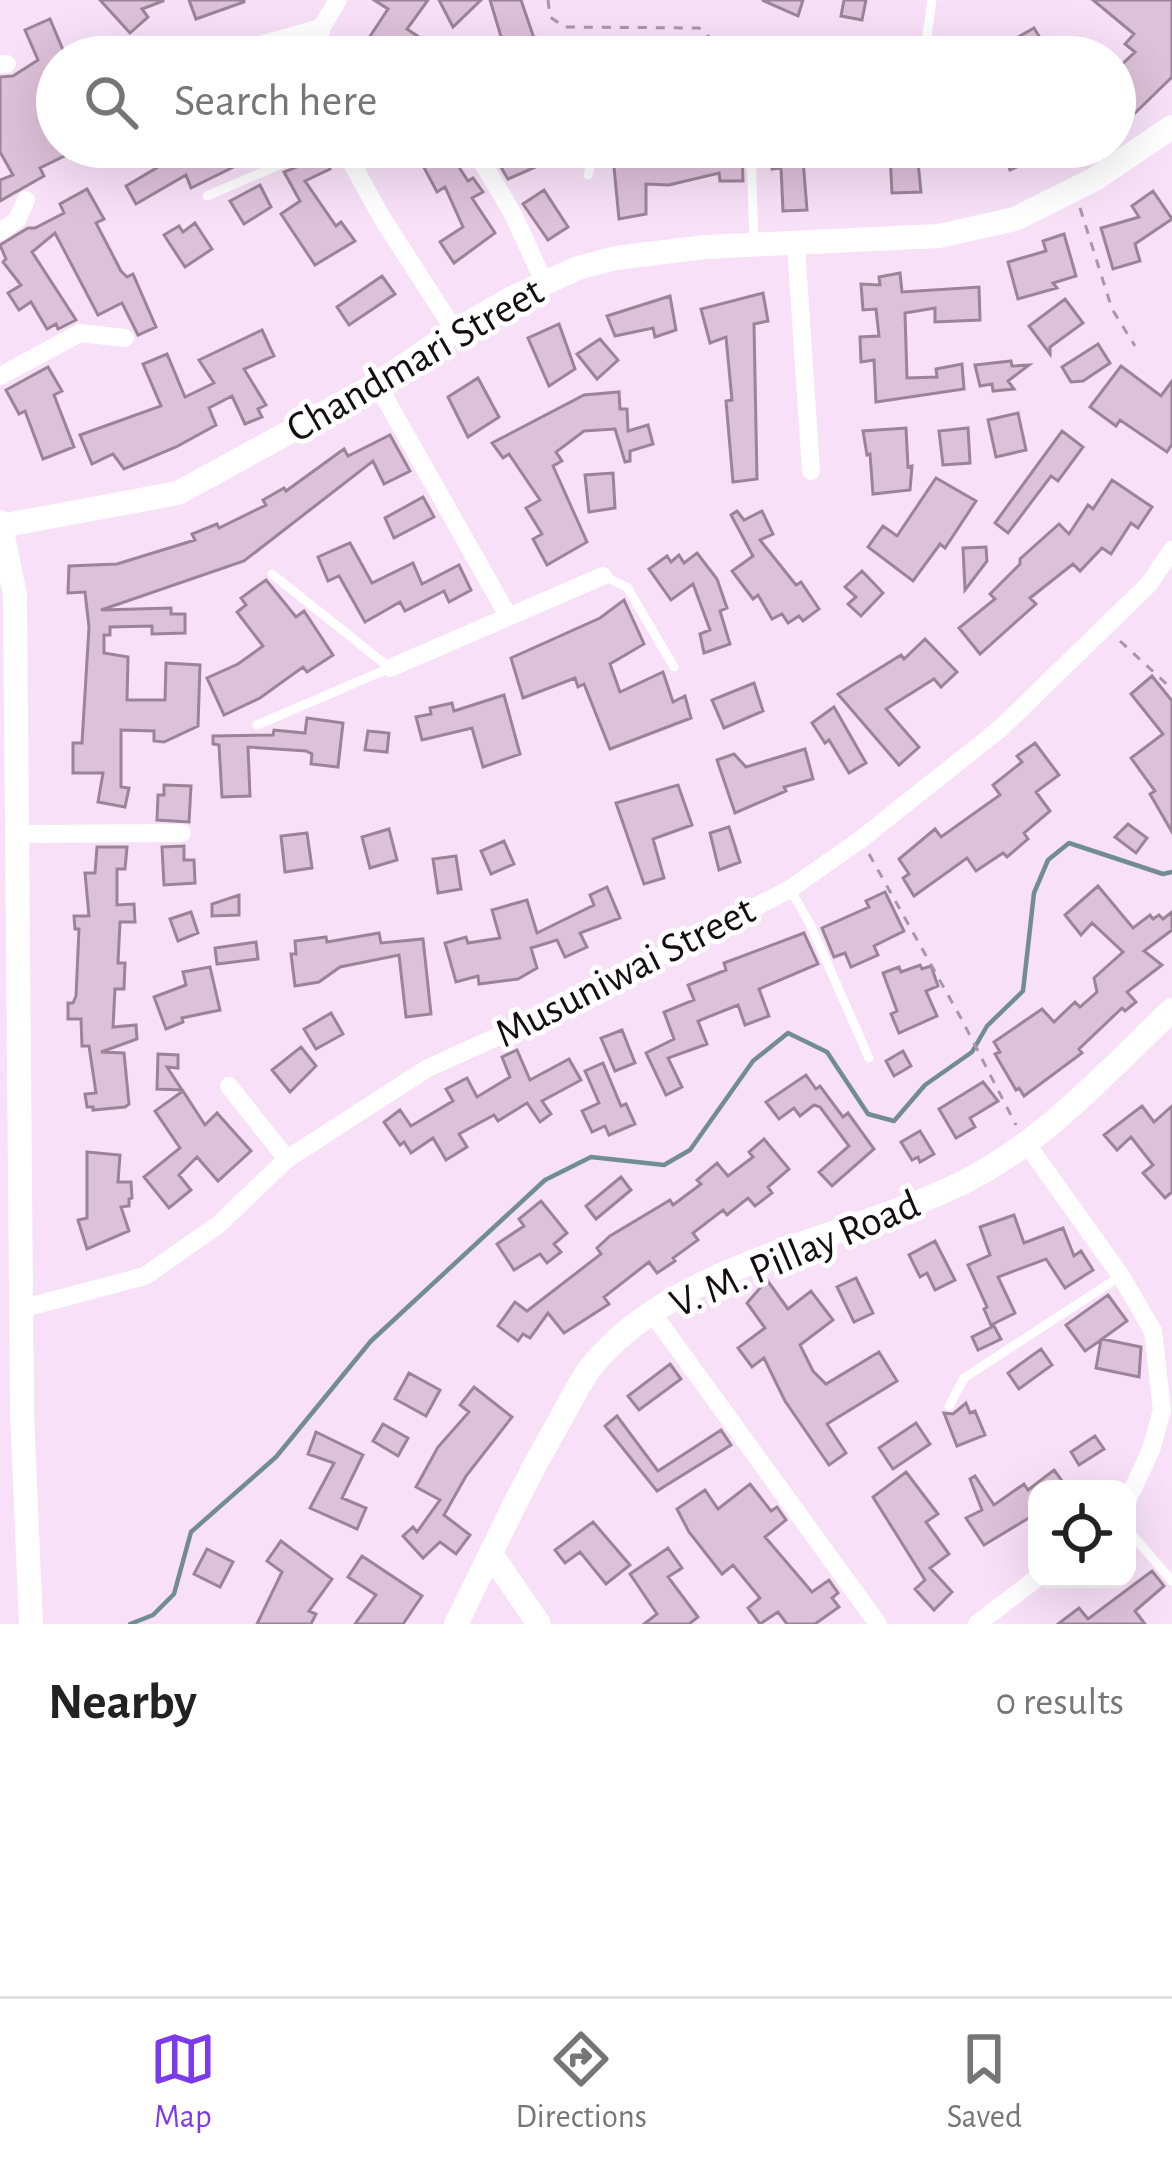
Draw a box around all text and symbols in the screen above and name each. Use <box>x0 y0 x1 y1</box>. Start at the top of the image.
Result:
search box <box>36 36 1136 168</box>
icon: search <box>78 69 144 135</box>
text: Search here <box>174 79 377 124</box>
street label: Chandmari Street <box>280 270 550 450</box>
street label: Musuniwai Street <box>488 889 762 1055</box>
street label: V. M. Pillay Road <box>664 1183 926 1325</box>
map controls <box>1028 1480 1136 1588</box>
button: locate <box>1028 1480 1136 1588</box>
text: Nearby <box>48 1677 197 1728</box>
text: 0 results <box>996 1683 1124 1722</box>
tab: Map <box>150 2026 216 2138</box>
tab: Directions <box>515 2026 647 2138</box>
tab: Saved <box>947 2026 1022 2138</box>

